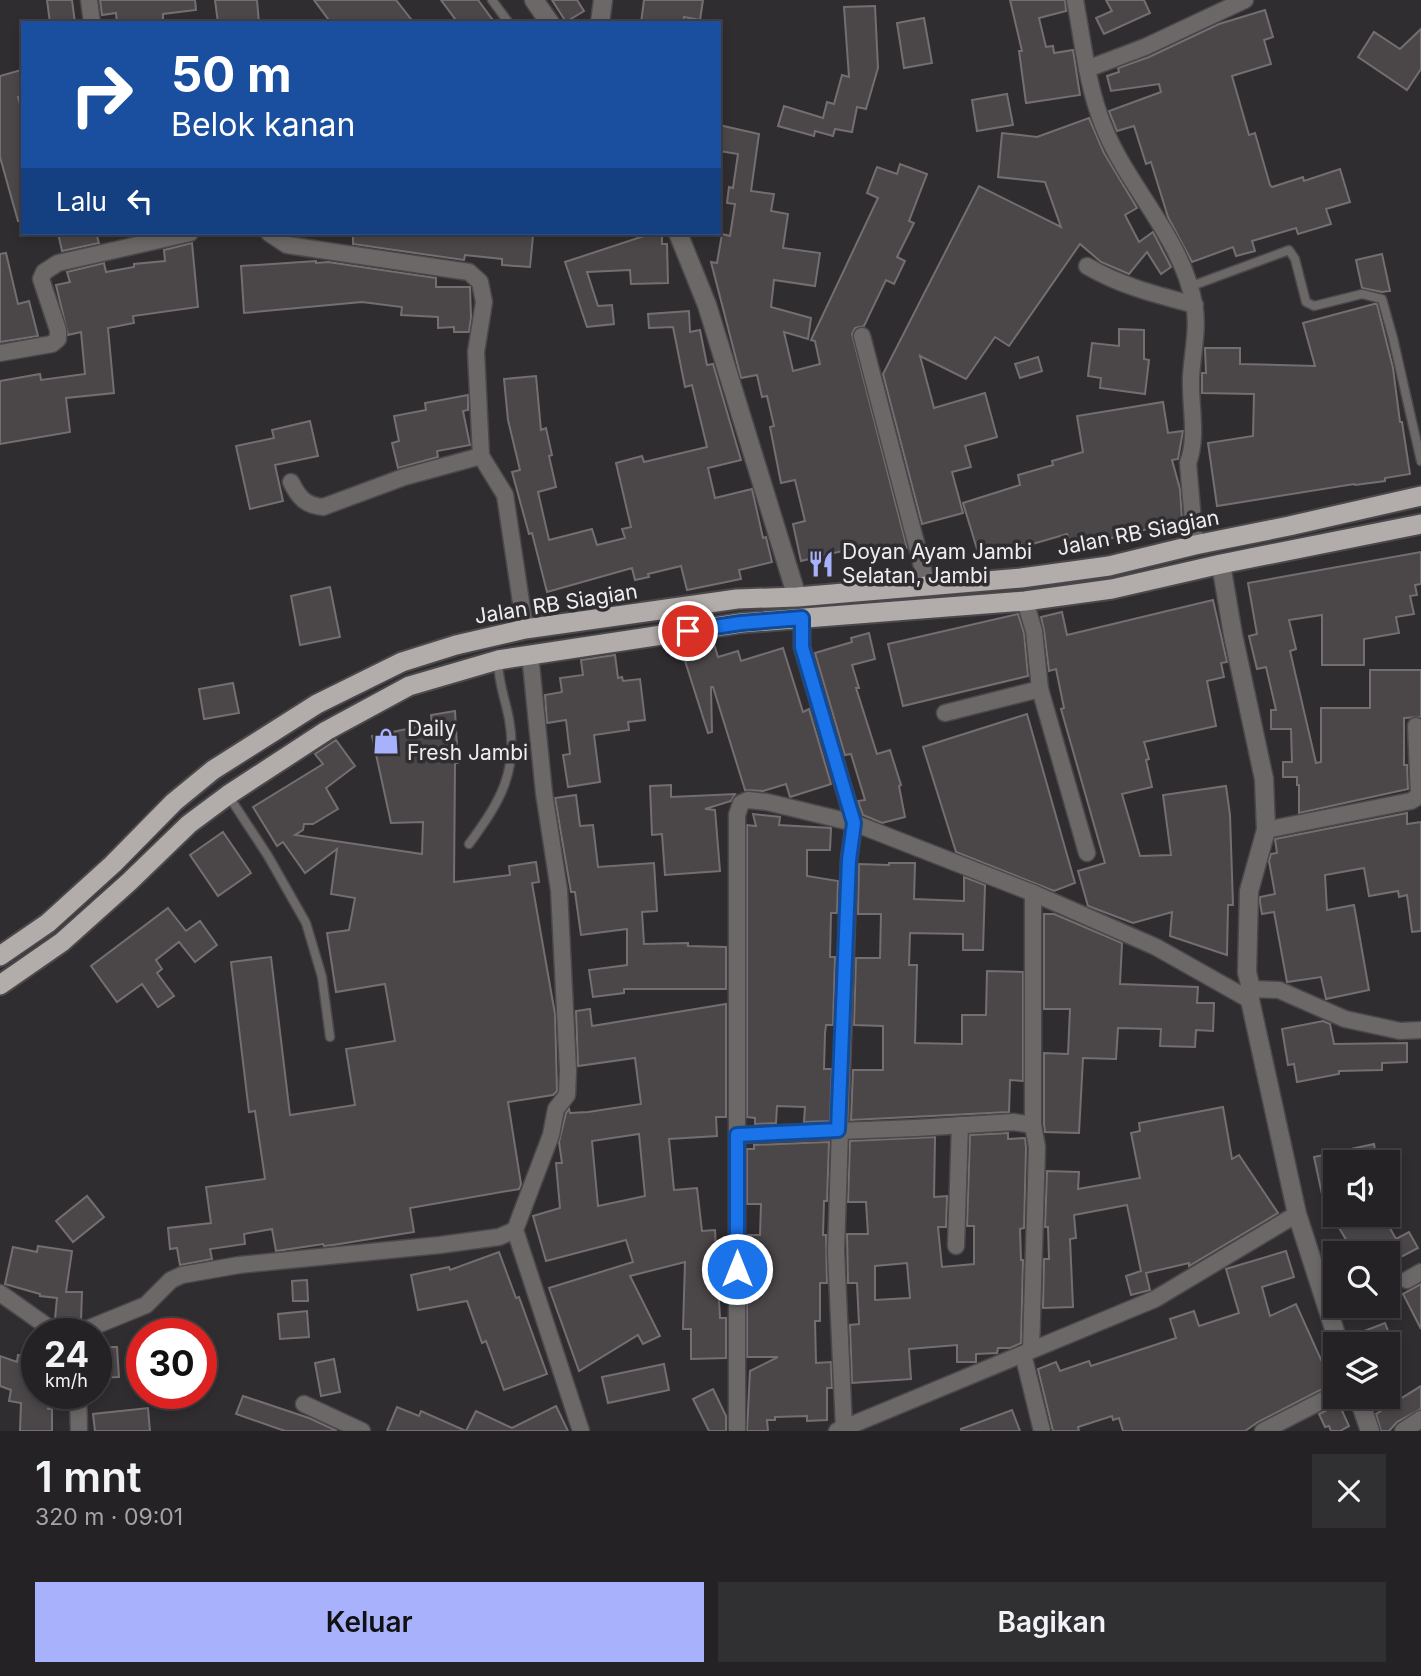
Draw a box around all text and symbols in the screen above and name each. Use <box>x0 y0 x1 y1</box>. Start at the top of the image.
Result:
text: 50 m <box>171 45 292 104</box>
icon: right <box>56 49 147 140</box>
text: Belok kanan <box>171 105 355 144</box>
icon: left <box>121 182 159 220</box>
text: Lalu <box>56 186 107 217</box>
street label: Jalan RB Siagian <box>1055 505 1221 560</box>
place label: Doyan Ayam Jambi Selatan, Jambi <box>842 539 1032 588</box>
restaurant icon: Doyan Ayam Jambi Selatan, Jambi <box>806 549 836 579</box>
street label: Jalan RB Siagian <box>473 578 639 629</box>
pin <box>658 601 718 661</box>
icon: arrive <box>669 612 707 650</box>
place label: Daily Fresh Jambi <box>407 716 528 765</box>
shop icon: Daily Fresh Jambi <box>371 726 401 756</box>
map controls <box>1323 1150 1400 1409</box>
button: sound <box>1323 1150 1400 1227</box>
position arrow <box>700 1232 774 1306</box>
button: search <box>1323 1241 1400 1318</box>
speed limit sign: 30 <box>126 1318 217 1409</box>
button: layers <box>1323 1332 1400 1409</box>
text: 24 <box>44 1333 89 1375</box>
text: km/h <box>45 1370 88 1391</box>
text: 1 mnt <box>35 1451 142 1502</box>
button: close <box>1312 1454 1386 1528</box>
text: 320 m · 09:01 <box>35 1503 183 1531</box>
button: Keluar <box>35 1582 704 1662</box>
button: Bagikan <box>718 1582 1386 1662</box>

